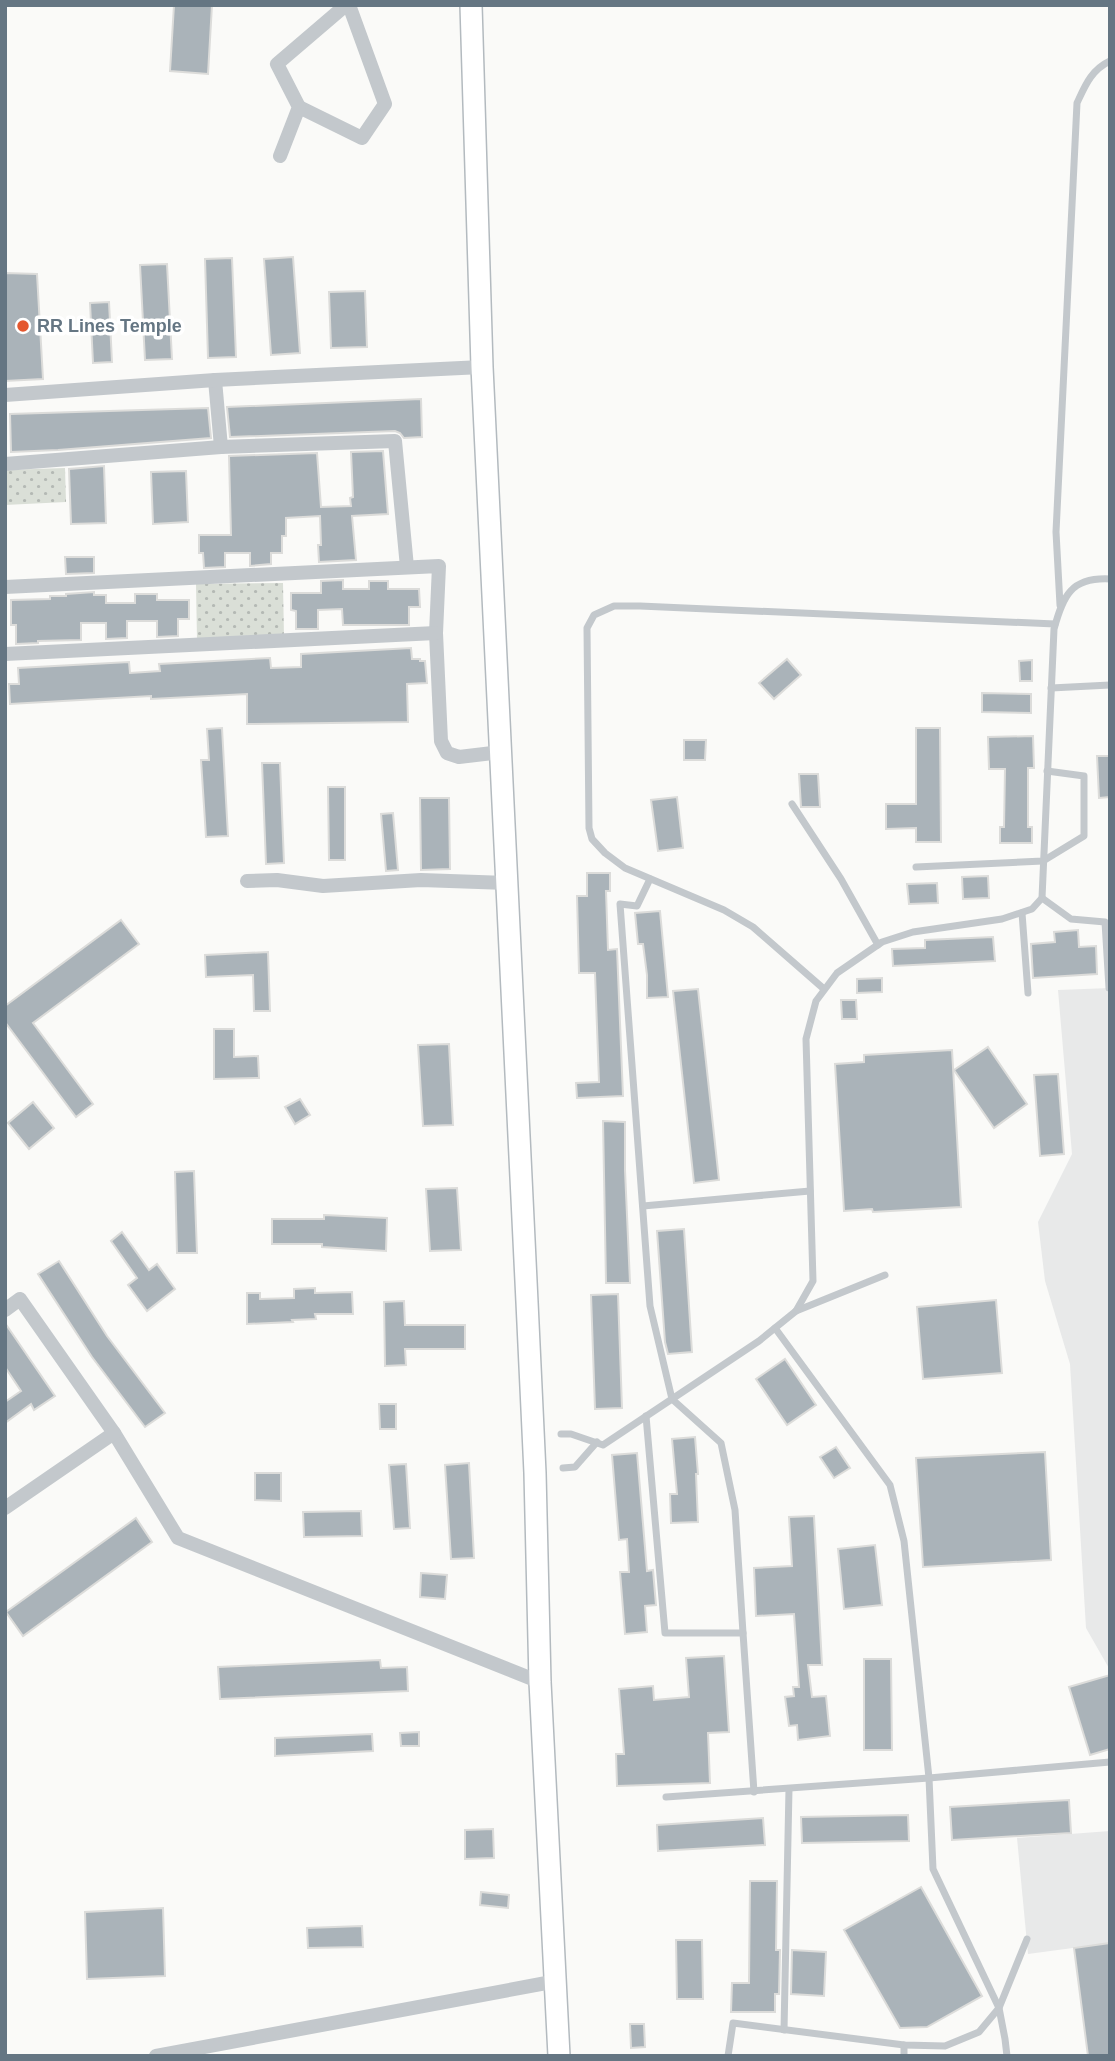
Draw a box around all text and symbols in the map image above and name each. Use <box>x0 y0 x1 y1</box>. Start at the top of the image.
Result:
place label: RR Lines Temple <box>37 316 182 336</box>
marker: RR Lines Temple <box>15 318 31 334</box>

